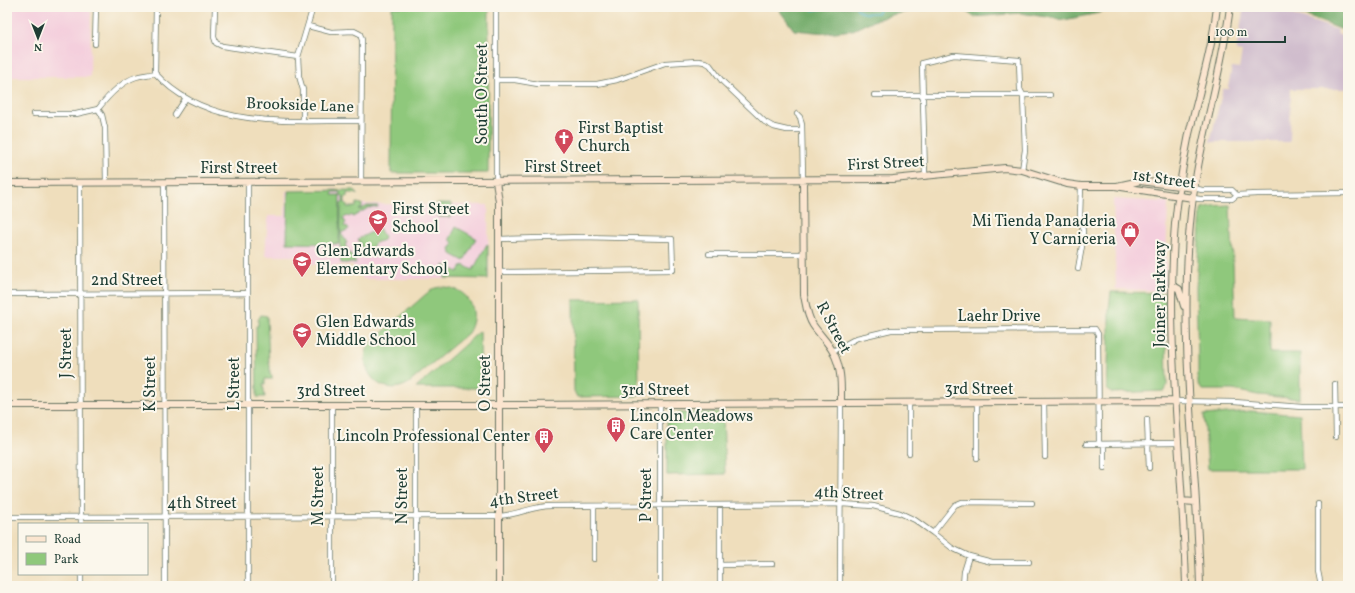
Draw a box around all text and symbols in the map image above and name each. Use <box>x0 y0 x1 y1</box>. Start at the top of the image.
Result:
north arrow <box>18 18 58 58</box>
scale bar <box>1209 18 1285 44</box>
text: 100 m <box>1215 25 1248 41</box>
text: N <box>34 39 42 54</box>
street label: South O Street <box>472 43 494 145</box>
street label: Brookside Lane <box>246 93 354 119</box>
place label: First Baptist Church <box>578 118 664 158</box>
church icon: First Baptist Church <box>553 127 575 155</box>
street label: First Street <box>847 151 926 177</box>
street label: First Street <box>524 157 602 179</box>
street label: First Street <box>200 158 278 180</box>
street label: 1st Street <box>1131 165 1198 195</box>
place label: First Street School <box>392 199 470 239</box>
school or university icon: First Street School <box>367 208 389 236</box>
place label: Mi Tienda Panaderia Y Carniceria <box>972 211 1116 251</box>
shop icon: Mi Tienda Panaderia Y Carniceria <box>1119 220 1141 248</box>
street label: Joiner Parkway <box>1150 240 1172 347</box>
place label: Glen Edwards Elementary School <box>316 241 448 281</box>
school or university icon: Glen Edwards Elementary School <box>291 250 313 278</box>
street label: 2nd Street <box>91 270 164 292</box>
street label: R Street <box>810 298 856 358</box>
street label: Laehr Drive <box>957 306 1041 328</box>
place label: Glen Edwards Middle School <box>316 312 416 352</box>
school or university icon: Glen Edwards Middle School <box>291 321 313 349</box>
street label: J Street <box>56 327 78 378</box>
street label: O Street <box>475 354 497 411</box>
street label: K Street <box>140 356 162 412</box>
street label: L Street <box>224 357 246 411</box>
street label: 3rd Street <box>944 379 1014 401</box>
street label: 3rd Street <box>620 380 690 402</box>
street label: 3rd Street <box>296 381 366 403</box>
place label: Lincoln Meadows Care Center <box>630 406 753 446</box>
building icon: Lincoln Meadows Care Center <box>605 415 627 443</box>
place label: Lincoln Professional Center <box>336 426 530 448</box>
building icon: Lincoln Professional Center <box>533 426 555 454</box>
street label: M Street <box>308 466 330 526</box>
street label: N Street <box>392 467 414 525</box>
street label: P Street <box>636 467 658 522</box>
street label: 4th Street <box>814 481 885 507</box>
street label: 4th Street <box>488 483 560 513</box>
street label: 4th Street <box>167 493 237 515</box>
legend <box>18 523 148 575</box>
text: Road <box>54 532 81 548</box>
text: Park <box>54 552 79 568</box>

